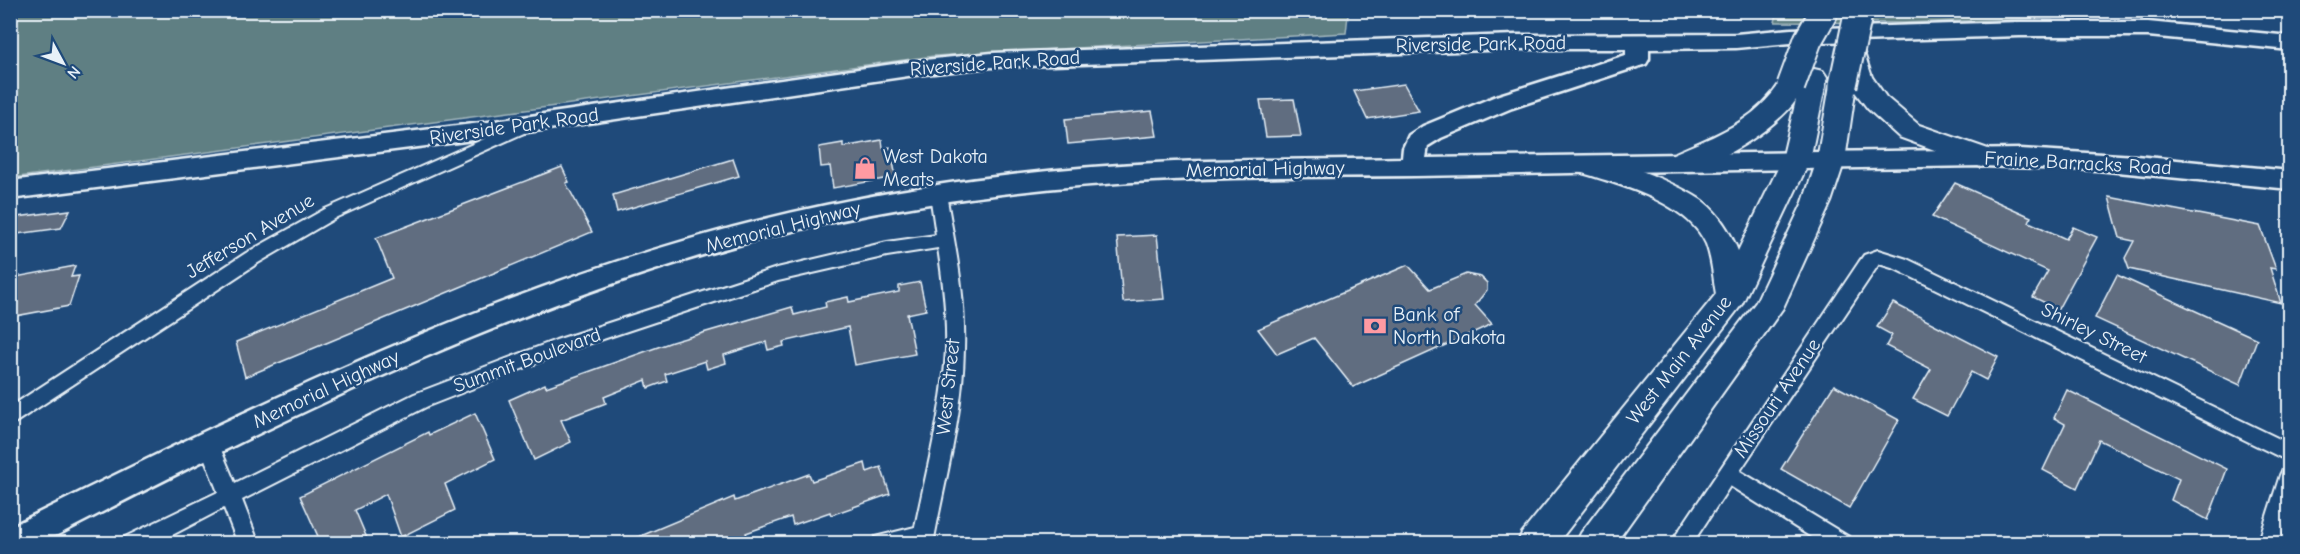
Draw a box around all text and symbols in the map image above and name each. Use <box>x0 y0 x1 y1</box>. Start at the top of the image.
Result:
street label: Riverside Park Road <box>1395 31 1567 57</box>
north arrow <box>33 33 93 93</box>
street label: Riverside Park Road <box>909 46 1081 80</box>
text: N <box>63 62 84 82</box>
street label: Riverside Park Road <box>428 103 600 149</box>
place label: West Dakota Meats <box>883 145 988 191</box>
street label: Fraine Barracks Road <box>1984 147 2172 179</box>
shop icon: West Dakota Meats <box>852 155 878 181</box>
street label: Memorial Highway <box>1185 156 1345 182</box>
street label: Jefferson Avenue <box>182 189 318 283</box>
street label: Memorial Highway <box>703 197 863 257</box>
street label: West Main Avenue <box>1622 291 1736 429</box>
street label: Shirley Street <box>2038 298 2152 369</box>
place label: Bank of North Dakota <box>1393 303 1506 349</box>
bank icon: Bank of North Dakota <box>1362 313 1388 339</box>
street label: Summit Boulevard <box>450 323 604 397</box>
street label: Missouri Avenue <box>1729 334 1825 462</box>
street label: West Street <box>932 336 965 436</box>
street label: Memorial Highway <box>249 345 403 433</box>

